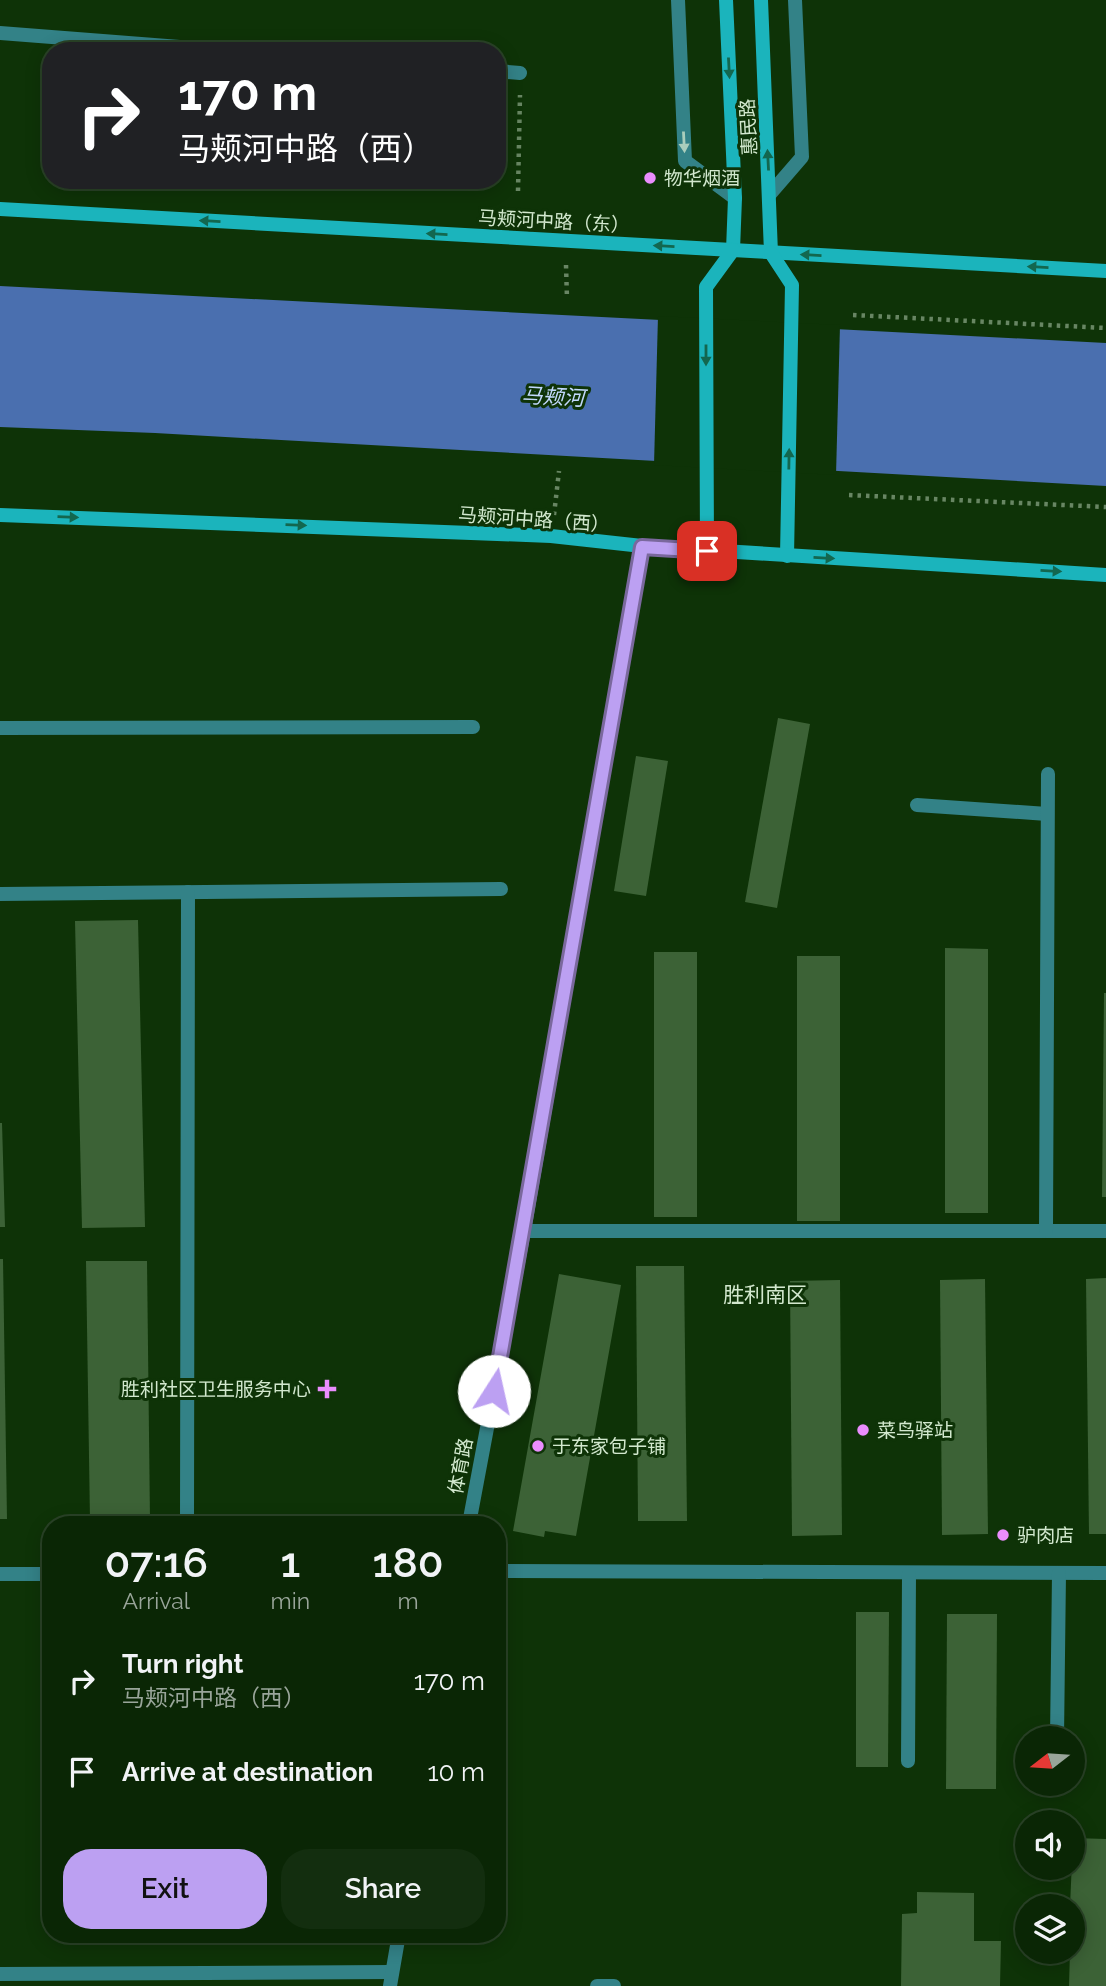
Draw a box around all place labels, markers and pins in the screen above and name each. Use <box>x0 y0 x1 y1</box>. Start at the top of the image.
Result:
place label: 物华烟酒 <box>664 167 740 189</box>
marker: 物华烟酒 <box>642 170 658 186</box>
pin <box>677 521 737 581</box>
place label: 胜利社区卫生服务中心 <box>121 1378 311 1400</box>
marker: 胜利社区卫生服务中心 <box>317 1379 337 1399</box>
place label: 菜鸟驿站 <box>877 1419 953 1441</box>
marker: 菜鸟驿站 <box>855 1422 871 1438</box>
place label: 于东家包子铺 <box>552 1435 666 1457</box>
marker: 于东家包子铺 <box>530 1438 546 1454</box>
place label: 驴肉店 <box>1017 1524 1074 1546</box>
marker: 驴肉店 <box>995 1527 1011 1543</box>

